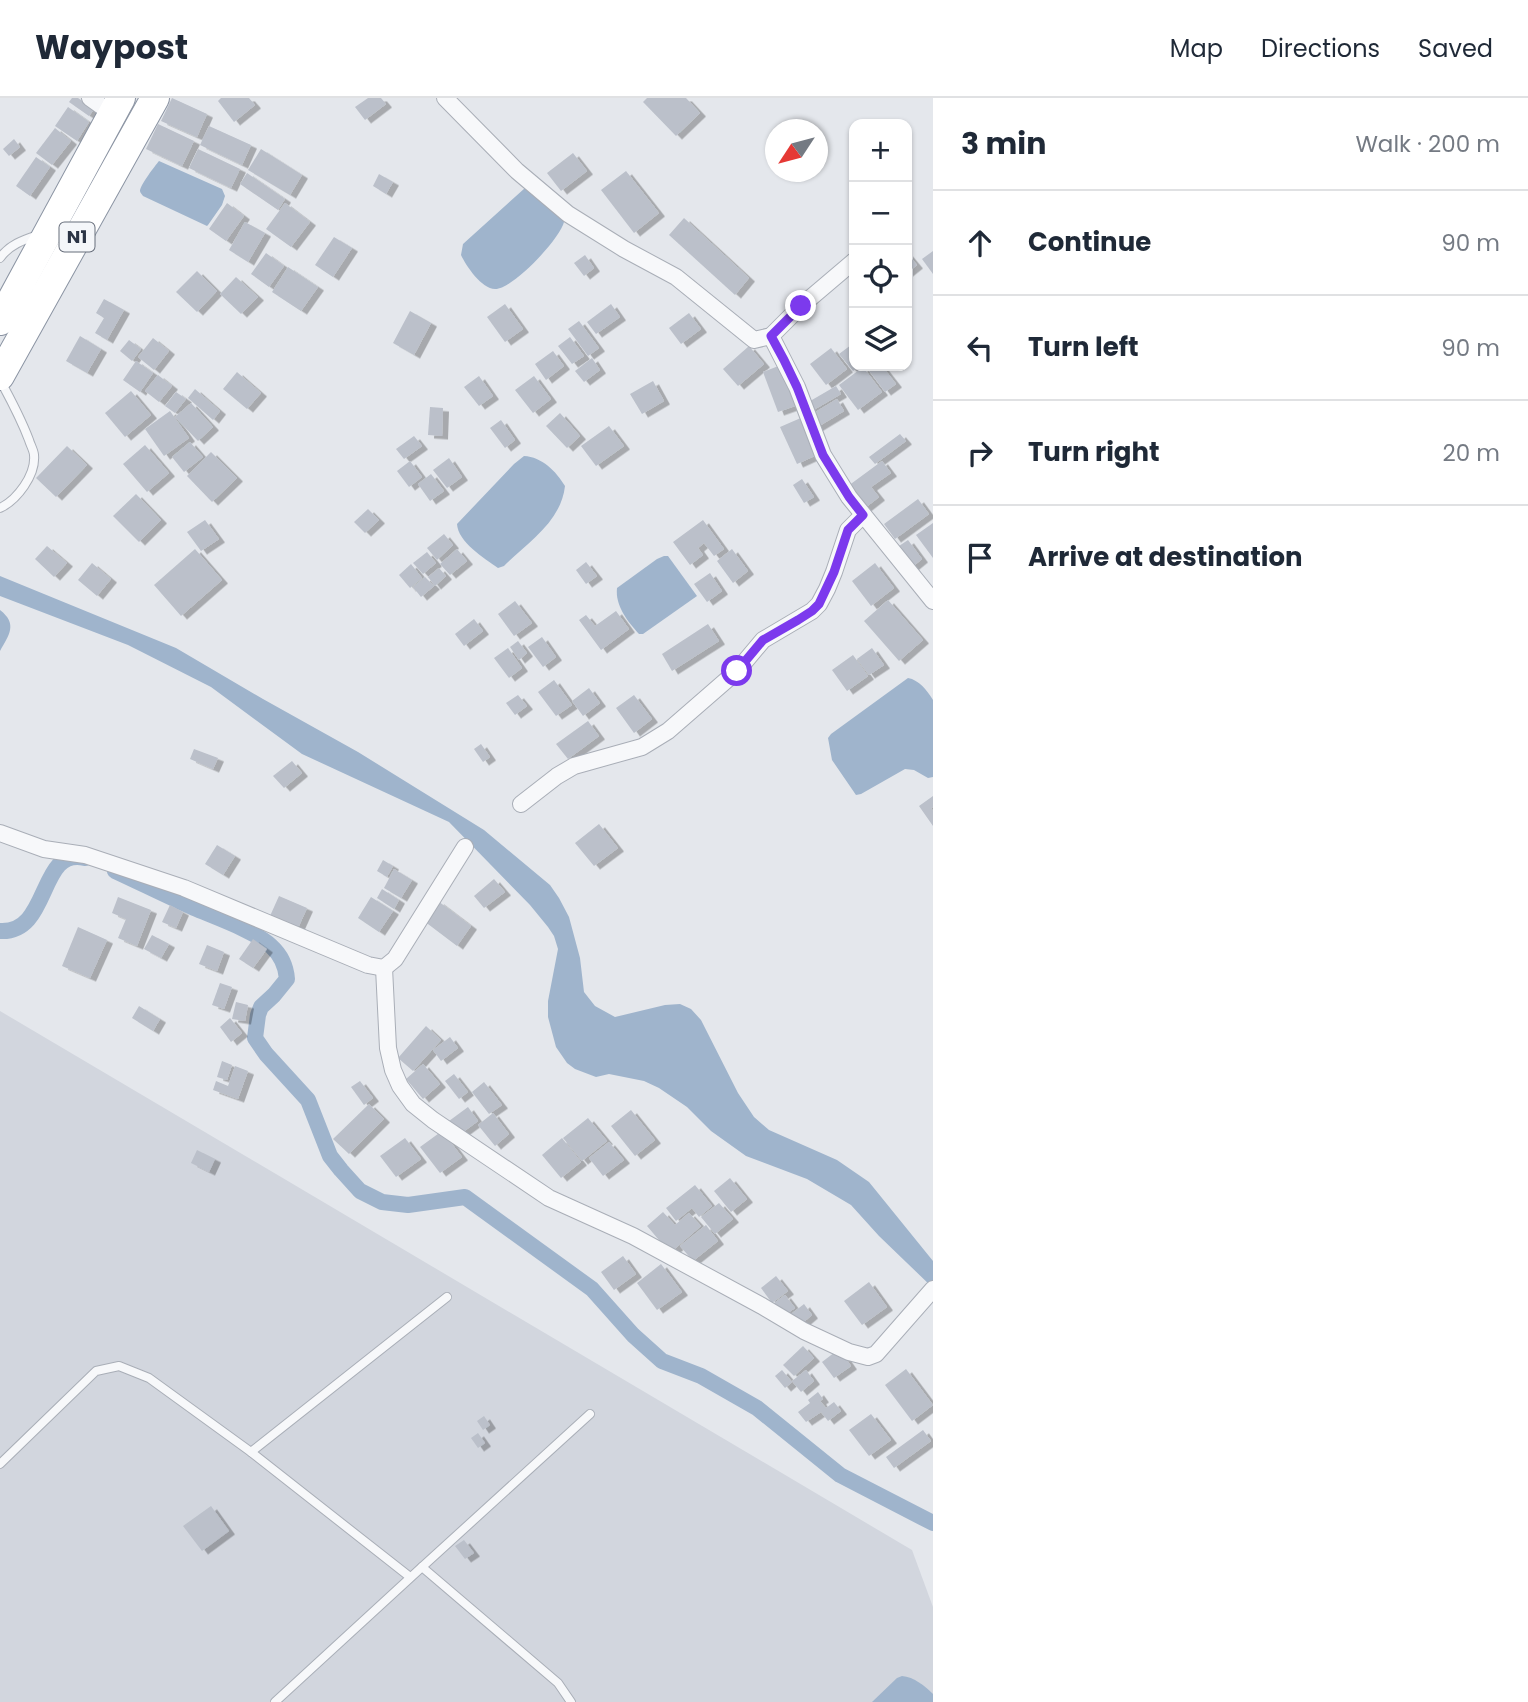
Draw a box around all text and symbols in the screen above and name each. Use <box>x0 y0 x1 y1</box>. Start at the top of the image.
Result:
text: Waypost <box>35 24 188 71</box>
text: Map <box>1170 32 1223 65</box>
text: Directions <box>1261 32 1380 65</box>
text: Saved <box>1418 32 1493 65</box>
north arrow <box>765 119 828 182</box>
map controls <box>849 119 912 371</box>
button: + <box>849 119 912 182</box>
text: 3 min <box>961 122 1046 165</box>
text: Walk · 200 m <box>1355 128 1500 160</box>
button: − <box>849 182 912 245</box>
road number: N1 <box>60 222 94 252</box>
icon: ahead <box>961 224 999 262</box>
text: Continue <box>1028 224 1151 260</box>
text: 90 m <box>1441 227 1500 259</box>
button: locate <box>849 245 912 308</box>
route end <box>785 290 816 321</box>
button: layers <box>849 308 912 371</box>
icon: left <box>961 329 999 367</box>
text: Turn left <box>1028 329 1139 365</box>
text: 90 m <box>1441 332 1500 364</box>
icon: right <box>961 434 999 472</box>
text: Turn right <box>1028 434 1160 470</box>
text: 20 m <box>1442 437 1500 469</box>
icon: arrive <box>961 539 999 577</box>
text: Arrive at destination <box>1028 539 1303 575</box>
route start <box>721 655 752 686</box>

